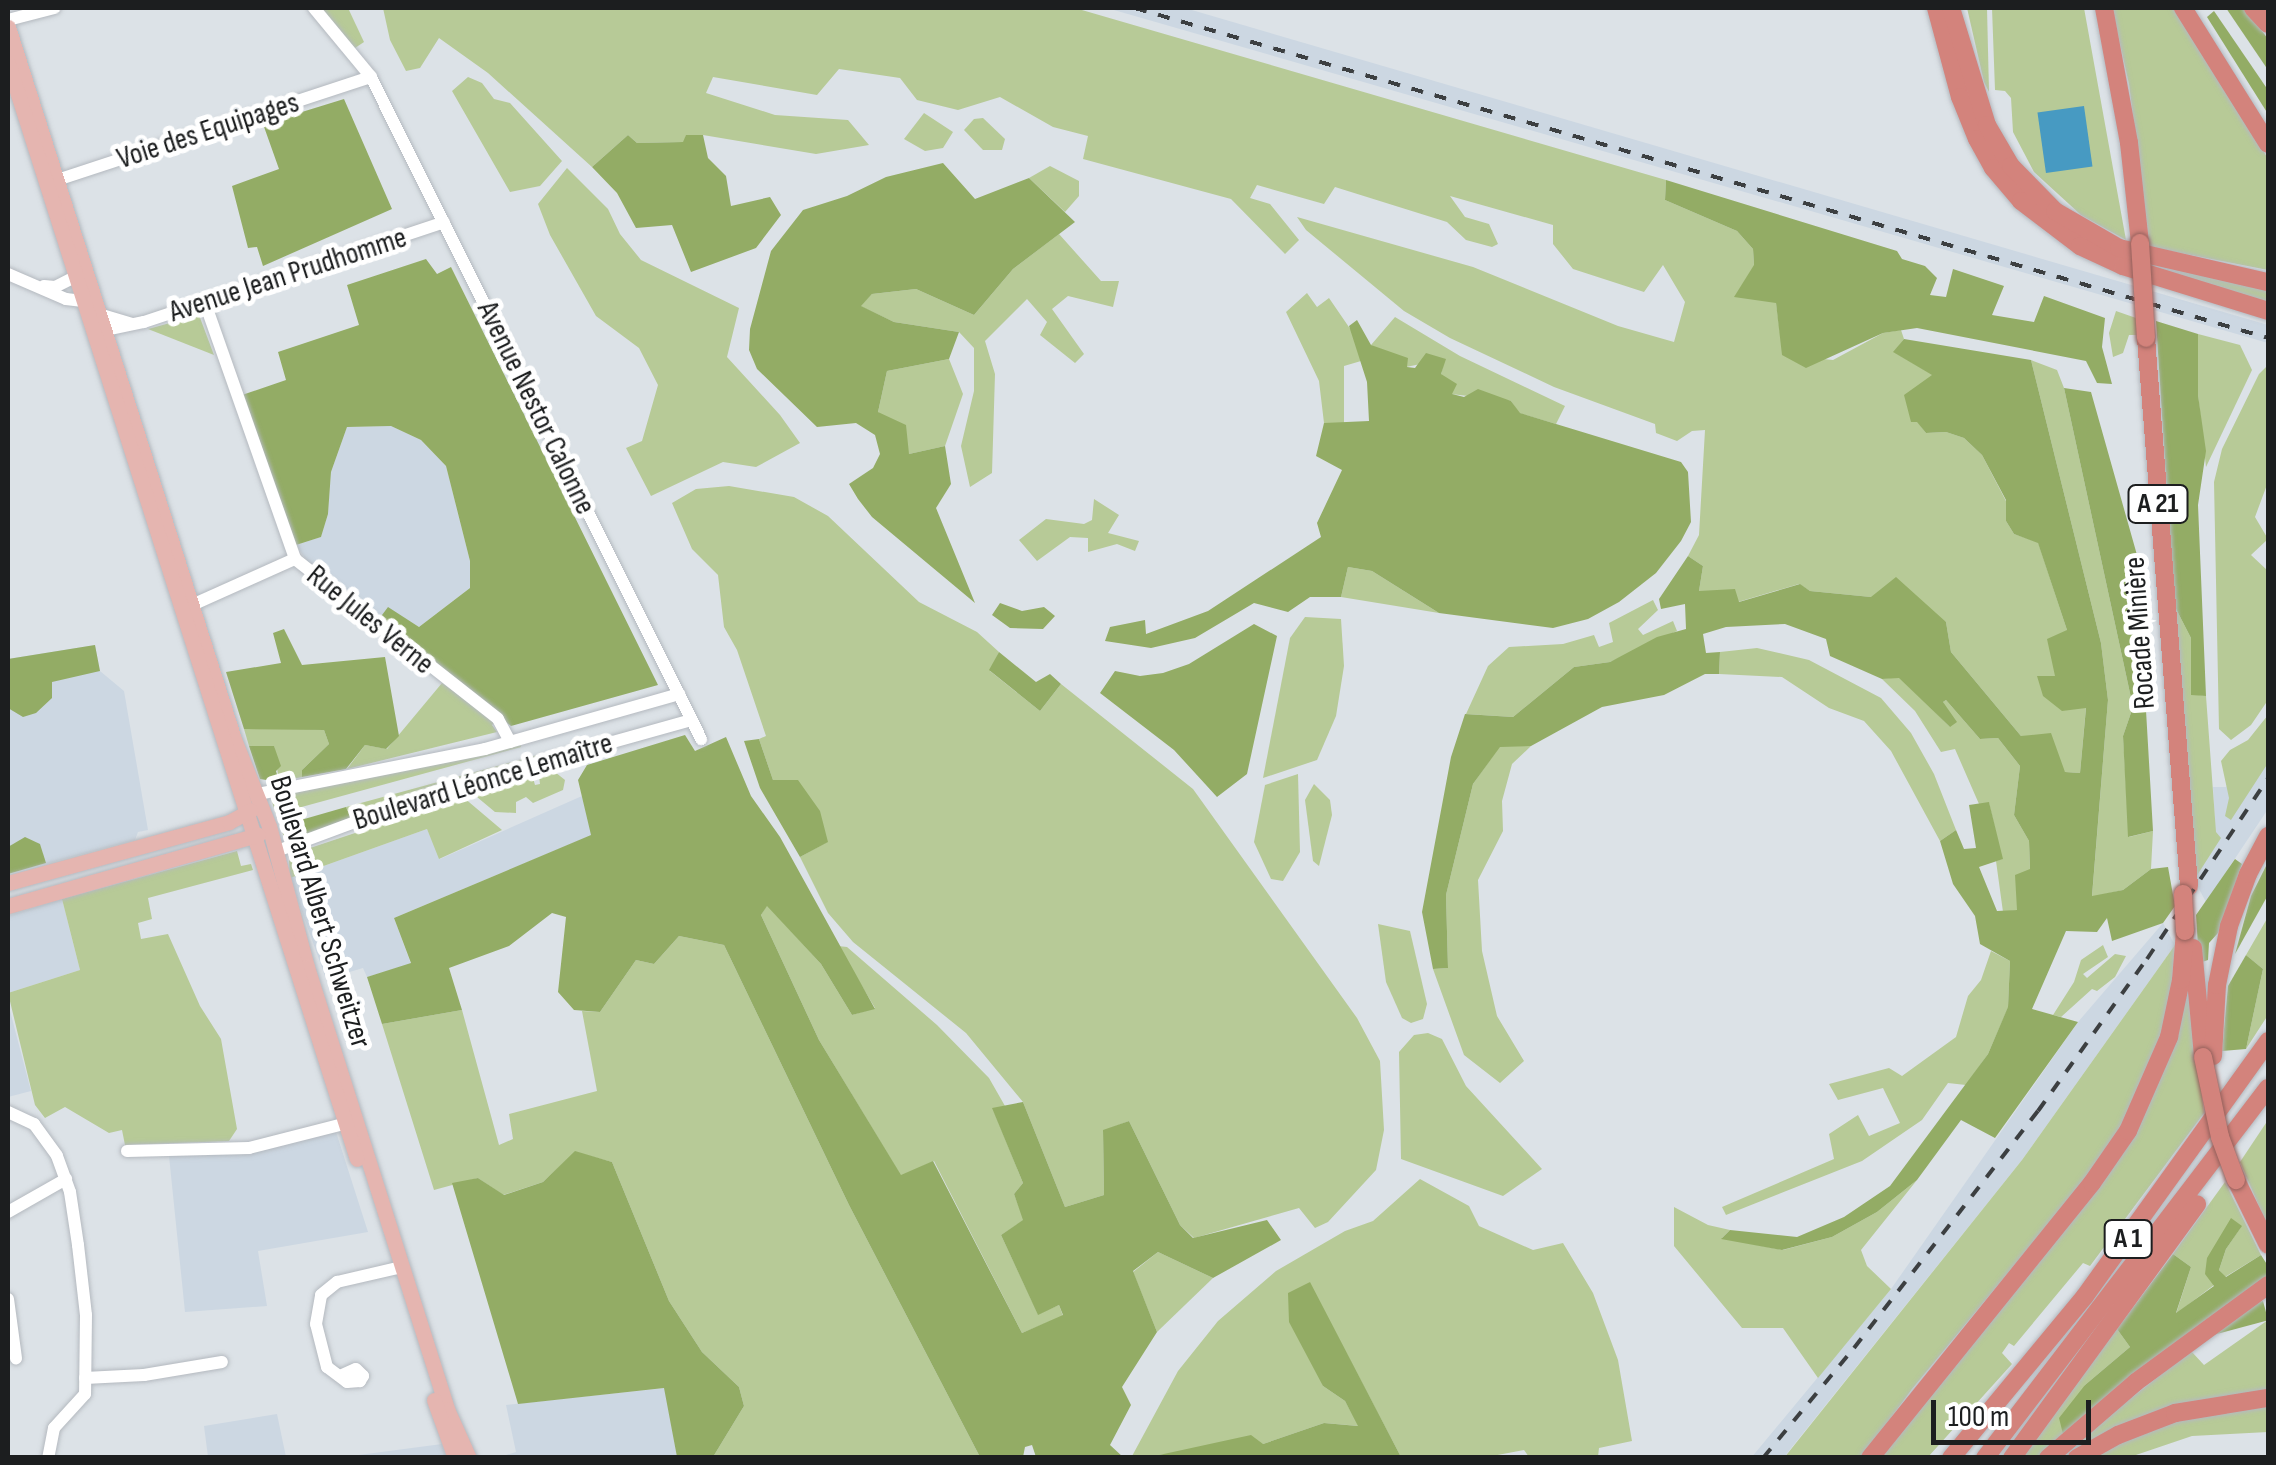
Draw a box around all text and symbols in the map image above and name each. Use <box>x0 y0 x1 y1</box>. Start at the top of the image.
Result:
street label: Voie des Equipages <box>113 85 303 177</box>
street label: Avenue Jean Prudhomme <box>165 220 411 330</box>
street label: Avenue Nestor Calonne <box>469 296 603 520</box>
road number: A 21 <box>2126 481 2190 527</box>
street label: Rocade Minière <box>2117 556 2163 710</box>
street label: Rue Jules Verne <box>299 558 441 682</box>
street label: Boulevard Léonce Lemaître <box>349 725 617 839</box>
street label: Boulevard Albert Schweitzer <box>261 772 379 1052</box>
road number: A 1 <box>2103 1216 2153 1262</box>
scale bar <box>1936 1380 2096 1442</box>
text: 100 m <box>1948 1399 2009 1435</box>

